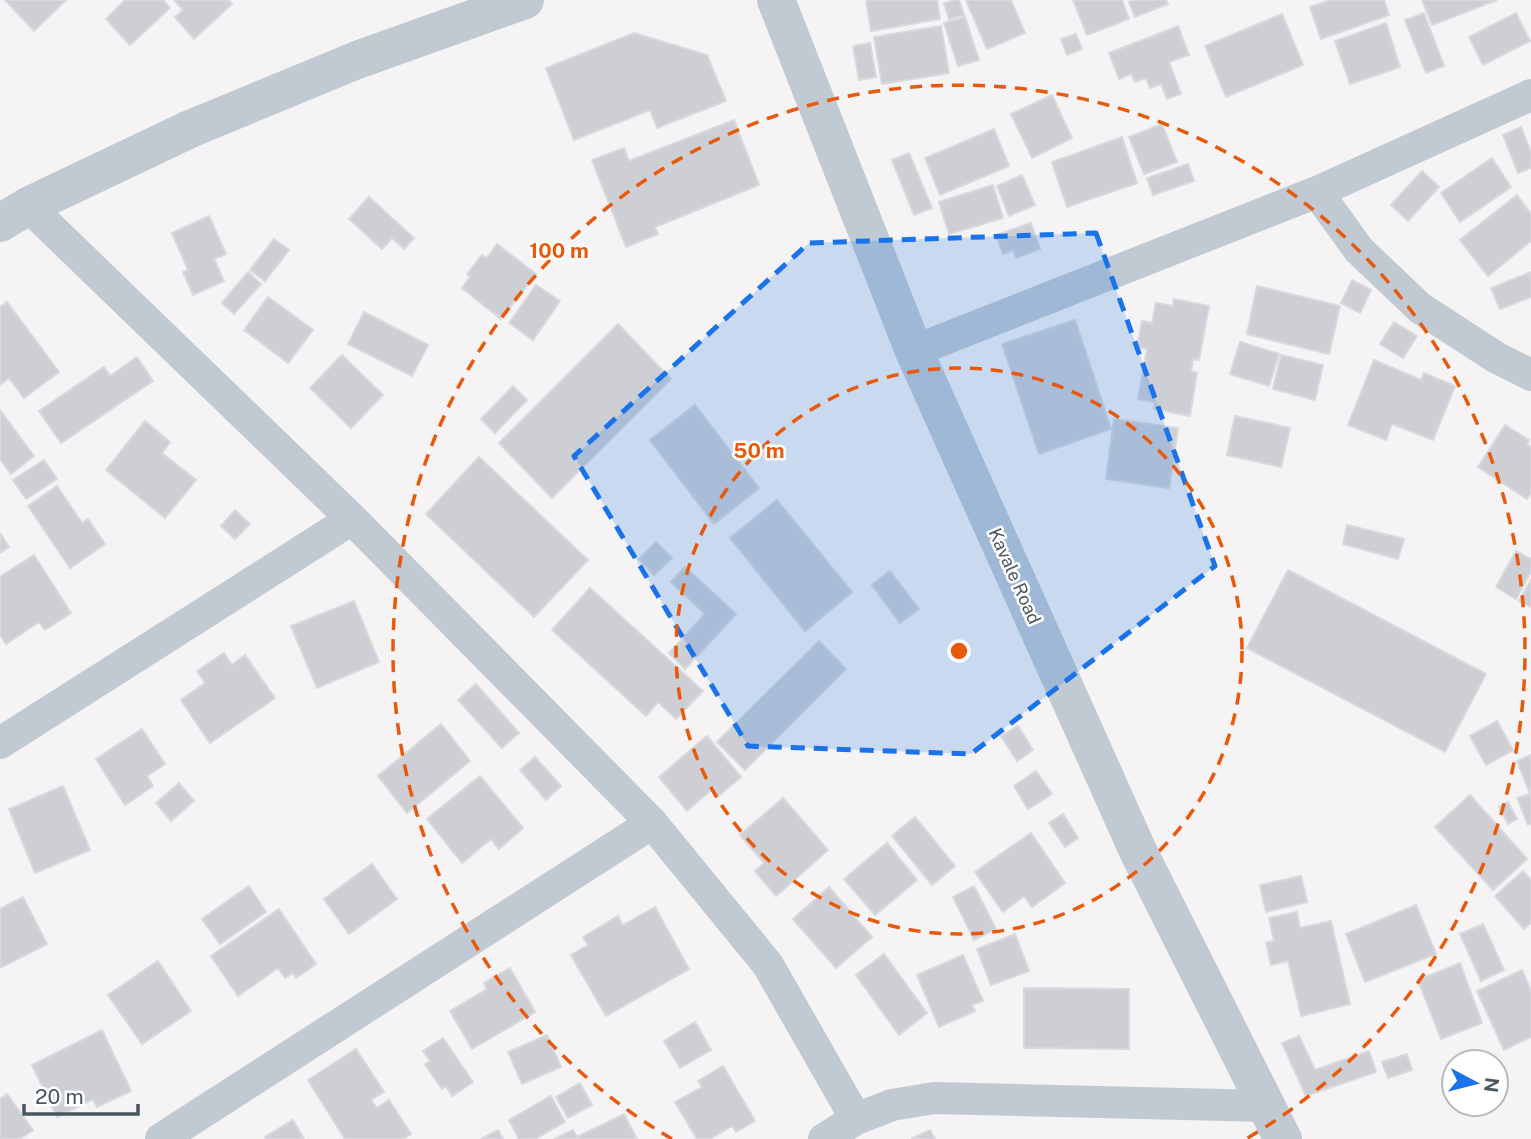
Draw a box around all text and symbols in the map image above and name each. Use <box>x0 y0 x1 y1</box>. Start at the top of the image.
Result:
text: 100 m <box>529 238 589 263</box>
text: 50 m <box>733 438 785 463</box>
street label: Kavale Road <box>985 525 1045 627</box>
centre of rings <box>947 639 971 663</box>
north arrow <box>1440 1048 1510 1118</box>
scale bar <box>24 1072 138 1116</box>
text: N <box>1480 1076 1504 1094</box>
text: 20 m <box>35 1084 84 1109</box>

